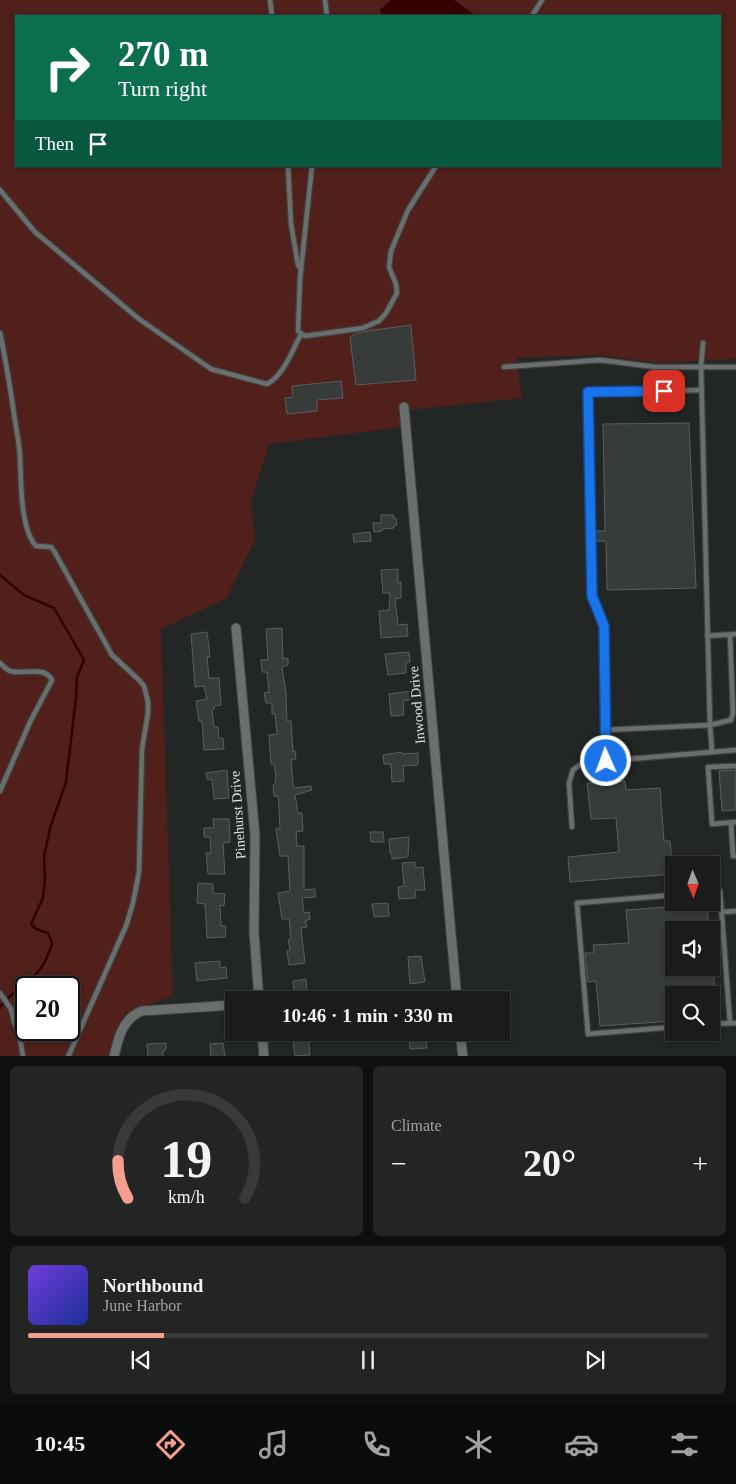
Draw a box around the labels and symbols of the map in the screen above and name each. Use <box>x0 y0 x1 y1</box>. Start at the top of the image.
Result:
pin <box>643 370 685 412</box>
street label: Inwood Drive <box>406 665 428 745</box>
position arrow <box>579 734 631 786</box>
street label: Pinehurst Drive <box>227 770 249 860</box>
north arrow <box>665 856 720 911</box>
speed limit sign: 20 <box>15 976 80 1041</box>

